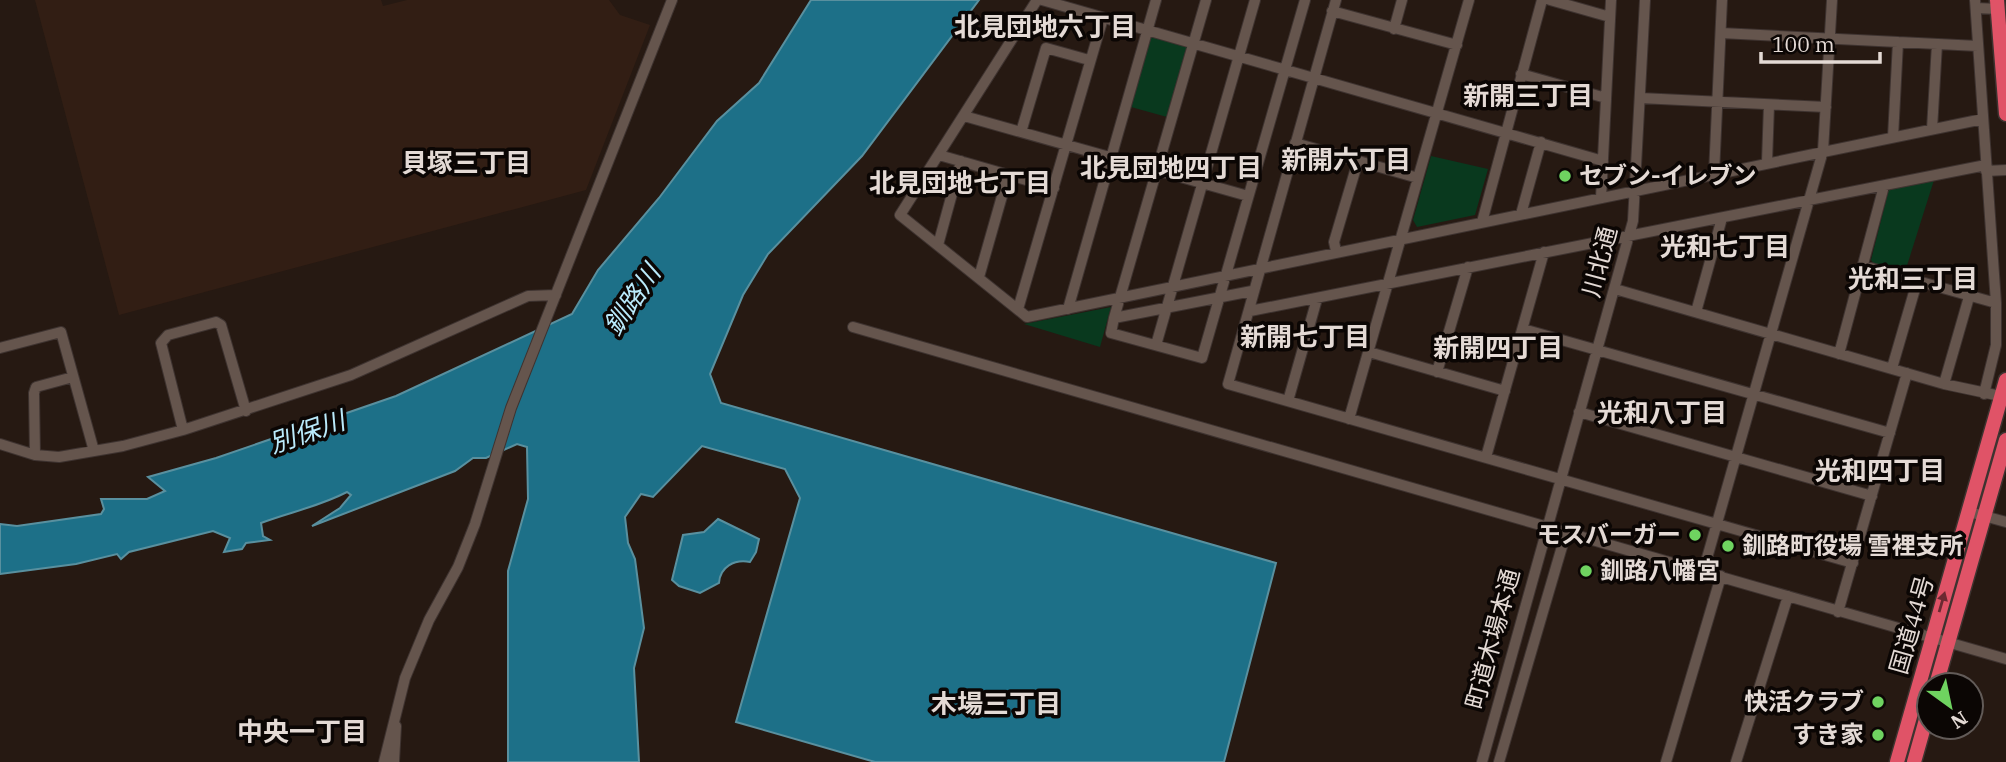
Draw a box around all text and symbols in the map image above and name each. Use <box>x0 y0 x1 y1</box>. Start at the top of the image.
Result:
district label: 北見団地六丁目 <box>954 9 1136 43</box>
scale bar <box>1761 21 1880 65</box>
text: 100 m <box>1772 30 1835 58</box>
district label: 新開三丁目 <box>1463 78 1593 112</box>
district label: 新開六丁目 <box>1281 142 1411 176</box>
district label: 貝塚三丁目 <box>401 145 531 179</box>
district label: 北見団地四丁目 <box>1080 150 1262 184</box>
place label: セブン-イレブン <box>1579 159 1757 191</box>
district label: 北見団地七丁目 <box>869 165 1051 199</box>
marker: セブン-イレブン <box>1557 168 1573 184</box>
street label: 川北通 <box>1574 223 1624 301</box>
district label: 光和七丁目 <box>1660 229 1790 263</box>
water label: 釧路川 <box>595 255 669 341</box>
district label: 光和三丁目 <box>1848 261 1978 295</box>
district label: 新開七丁目 <box>1240 319 1370 353</box>
district label: 新開四丁目 <box>1433 330 1563 364</box>
district label: 光和八丁目 <box>1597 395 1727 429</box>
water label: 別保川 <box>264 401 352 460</box>
district label: 光和四丁目 <box>1815 453 1945 487</box>
place label: モスバーガー <box>1537 518 1681 550</box>
marker: モスバーガー <box>1687 527 1703 543</box>
place label: 釧路町役場 雪裡支所 <box>1742 529 1964 561</box>
marker: 釧路町役場 雪裡支所 <box>1720 538 1736 554</box>
place label: 釧路八幡宮 <box>1600 554 1720 586</box>
marker: 釧路八幡宮 <box>1578 563 1594 579</box>
street label: 町道木場本通 <box>1458 565 1526 712</box>
street label: 国道44号 <box>1882 572 1940 678</box>
one-way arrow <box>1938 591 1948 612</box>
north arrow <box>1915 671 1985 741</box>
place label: 快活クラブ <box>1744 685 1864 717</box>
district label: 木場三丁目 <box>931 686 1061 720</box>
marker: 快活クラブ <box>1870 694 1886 710</box>
text: N <box>1946 706 1972 734</box>
district label: 中央一丁目 <box>237 714 367 748</box>
place label: すき家 <box>1792 718 1864 750</box>
marker: すき家 <box>1870 727 1886 743</box>

